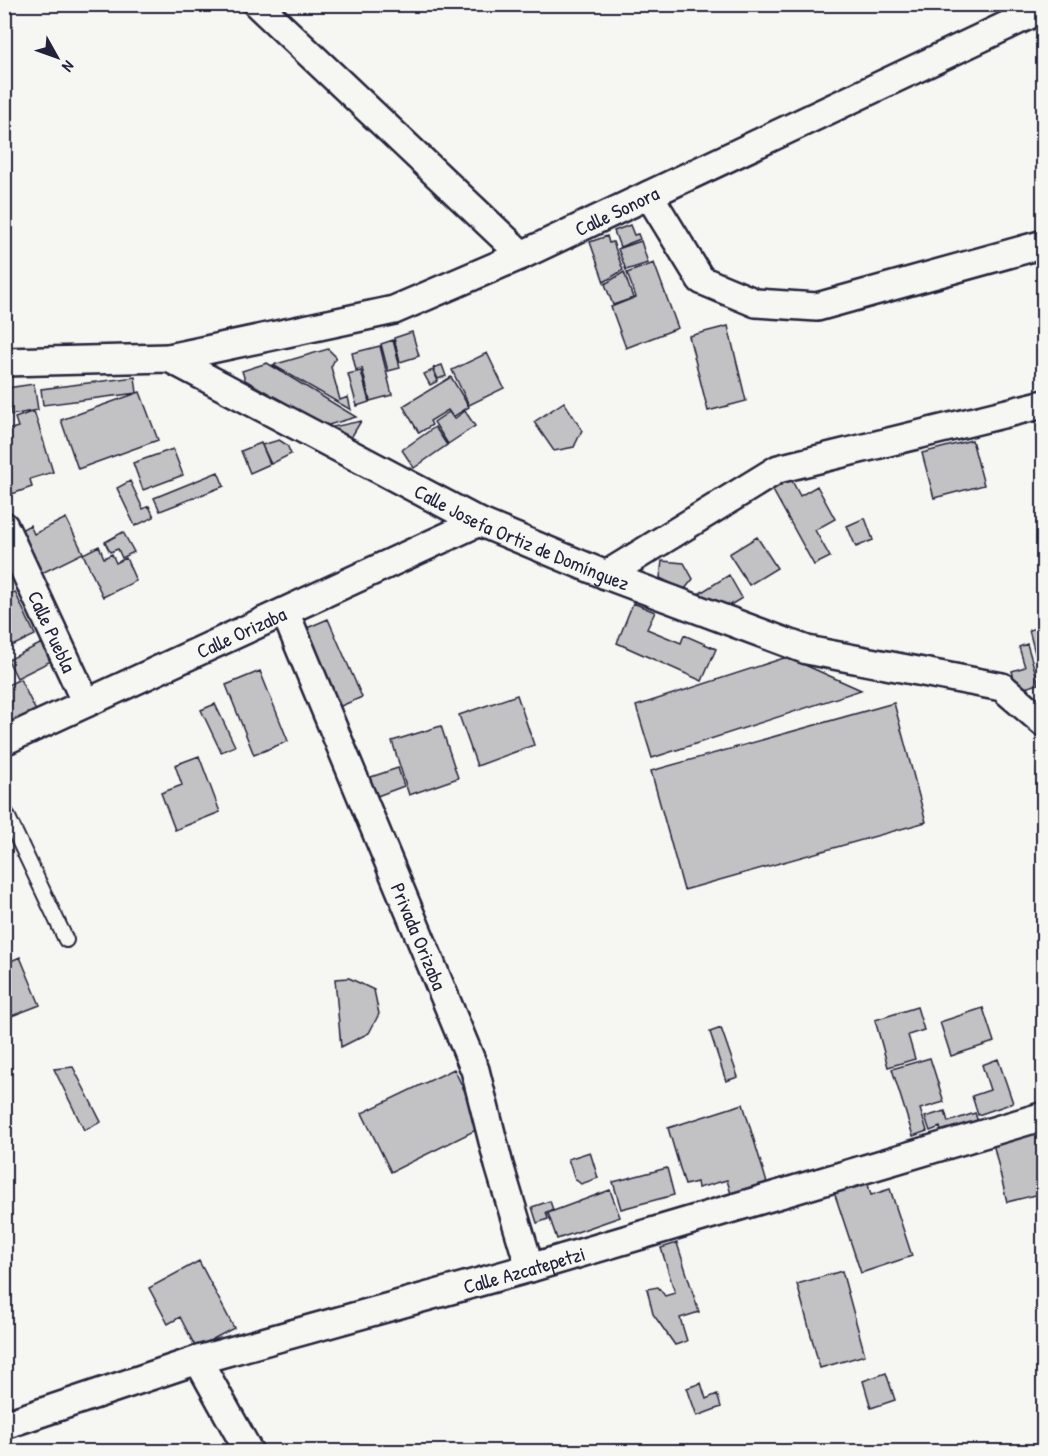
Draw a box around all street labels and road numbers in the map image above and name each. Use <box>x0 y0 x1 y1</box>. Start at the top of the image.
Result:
street label: Calle Sonora <box>570 179 663 242</box>
street label: Calle Josefa Ortiz de Domínguez <box>410 477 634 596</box>
street label: Calle Puebla <box>22 586 83 677</box>
street label: Calle Orizaba <box>192 599 290 664</box>
street label: Privada Orizaba <box>385 879 454 994</box>
street label: Calle Azcatepetzi <box>460 1239 588 1299</box>

